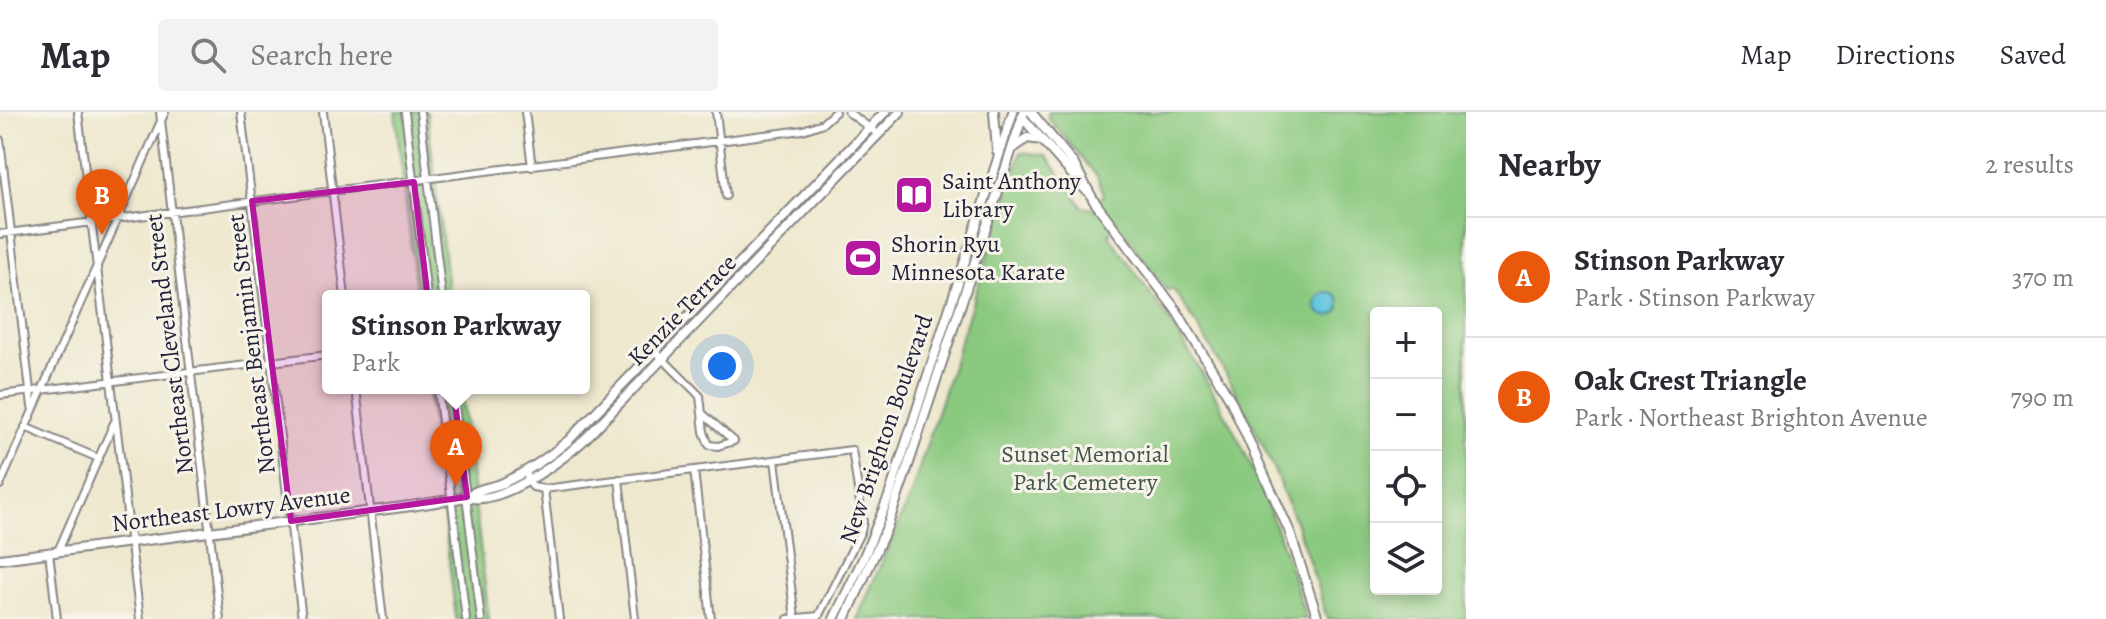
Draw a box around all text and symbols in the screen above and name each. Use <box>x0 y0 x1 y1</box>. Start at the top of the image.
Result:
search box <box>158 19 718 91</box>
text: Map <box>40 29 110 81</box>
icon: search <box>186 33 230 77</box>
text: Search here <box>250 35 393 75</box>
text: Map <box>1740 36 1791 74</box>
text: Directions <box>1835 36 1956 74</box>
text: Saved <box>2000 36 2066 74</box>
text: Nearby <box>1498 141 1601 188</box>
text: 2 results <box>1985 147 2074 182</box>
place label: Saint Anthony Library <box>942 165 1081 225</box>
pin: B <box>76 169 128 235</box>
library icon: Saint Anthony Library <box>893 174 935 216</box>
street label: Northeast Cleveland Street <box>137 212 201 476</box>
street label: Northeast Benjamin Street <box>219 212 283 476</box>
place label: Shorin Ryu Minnesota Karate <box>891 228 1065 288</box>
sports icon: Shorin Ryu Minnesota Karate <box>842 237 884 279</box>
text: Stinson Parkway <box>1574 240 1784 280</box>
street label: Kenzie Terrace <box>621 247 743 373</box>
text: A <box>1516 260 1532 295</box>
text: 370 m <box>2012 260 2074 295</box>
text: Park · Stinson Parkway <box>1574 280 1815 315</box>
popup <box>322 290 590 394</box>
text: Stinson Parkway <box>351 305 561 345</box>
map controls <box>1370 307 1442 595</box>
button: + <box>1370 307 1442 379</box>
street label: New Brighton Boulevard <box>832 310 940 548</box>
text: Park <box>351 345 400 380</box>
your location <box>702 346 742 386</box>
text: Oak Crest Triangle <box>1574 360 1807 400</box>
button: − <box>1370 379 1442 451</box>
text: B <box>1516 380 1532 415</box>
text: 790 m <box>2011 380 2074 415</box>
text: Park · Northeast Brighton Avenue <box>1574 400 1928 435</box>
pin: A <box>430 420 482 486</box>
park label: Sunset Memorial Park Cemetery <box>1001 438 1169 498</box>
button: locate <box>1370 451 1442 523</box>
street label: Northeast Lowry Avenue <box>110 478 352 540</box>
button: layers <box>1370 523 1442 595</box>

